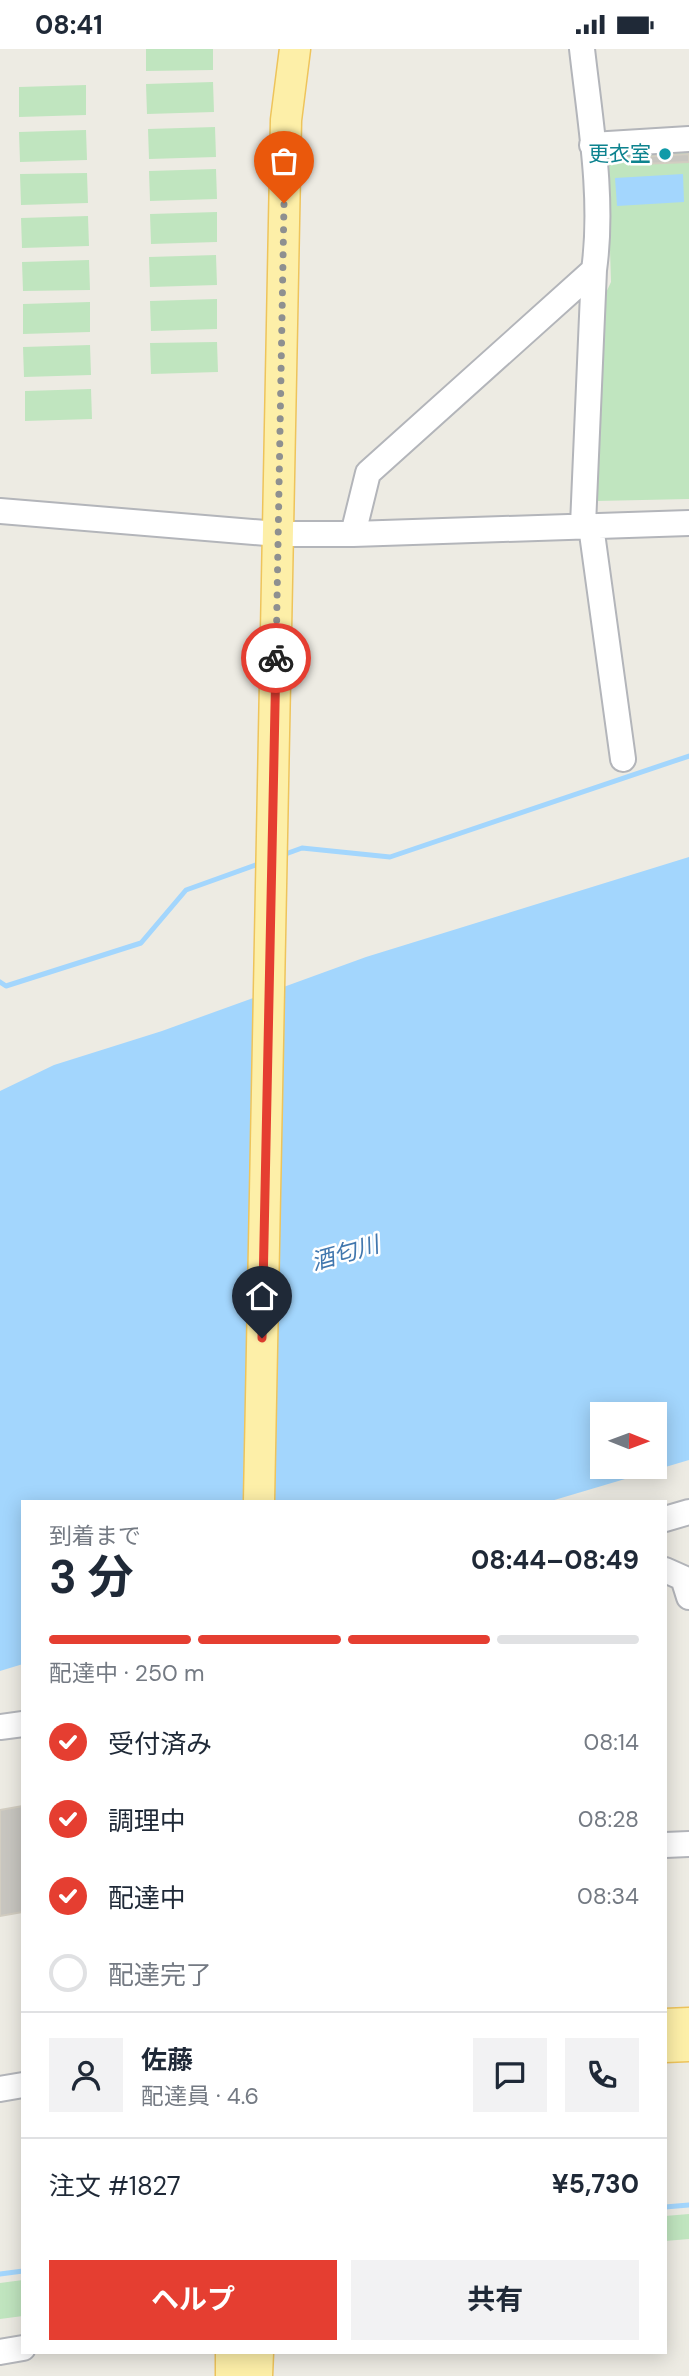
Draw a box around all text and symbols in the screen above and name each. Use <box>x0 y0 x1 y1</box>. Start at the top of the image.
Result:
text: 08:41 <box>35 8 103 42</box>
pin <box>254 131 314 203</box>
place label: 更衣室 <box>588 140 651 168</box>
icon: bag <box>265 142 303 180</box>
marker: 更衣室 <box>657 146 673 162</box>
courier <box>241 623 311 693</box>
icon: bike <box>257 639 295 677</box>
water label: 酒匂川 <box>308 1228 385 1277</box>
pin <box>232 1266 292 1338</box>
icon: home <box>243 1277 281 1315</box>
north arrow <box>590 1402 667 1479</box>
map controls <box>590 1402 667 1479</box>
text: 到着まで <box>49 1521 141 1551</box>
text: 08:44–08:49 <box>471 1543 639 1577</box>
text: 3 分 <box>49 1547 134 1607</box>
text: 配達中 · 250 m <box>49 1658 204 1688</box>
icon: check <box>49 1723 87 1761</box>
text: 受付済み <box>108 1727 212 1761</box>
text: 08:14 <box>584 1727 639 1757</box>
icon: check <box>49 1800 87 1838</box>
text: 調理中 <box>108 1804 186 1838</box>
text: 08:28 <box>578 1804 639 1834</box>
icon: check <box>49 1877 87 1915</box>
text: 配達中 <box>108 1881 186 1915</box>
text: 08:34 <box>577 1881 639 1911</box>
text: 配達完了 <box>108 1958 212 1992</box>
button: person <box>49 2038 123 2112</box>
button: chat <box>473 2038 547 2112</box>
button: phone <box>565 2038 639 2112</box>
text: 佐藤 <box>141 2043 193 2077</box>
text: 配達員 · 4.6 <box>141 2081 259 2111</box>
text: ¥5,730 <box>552 2167 639 2201</box>
text: 注文 #1827 <box>49 2169 181 2203</box>
button: ヘルプ <box>49 2260 337 2340</box>
button: 共有 <box>351 2260 639 2340</box>

